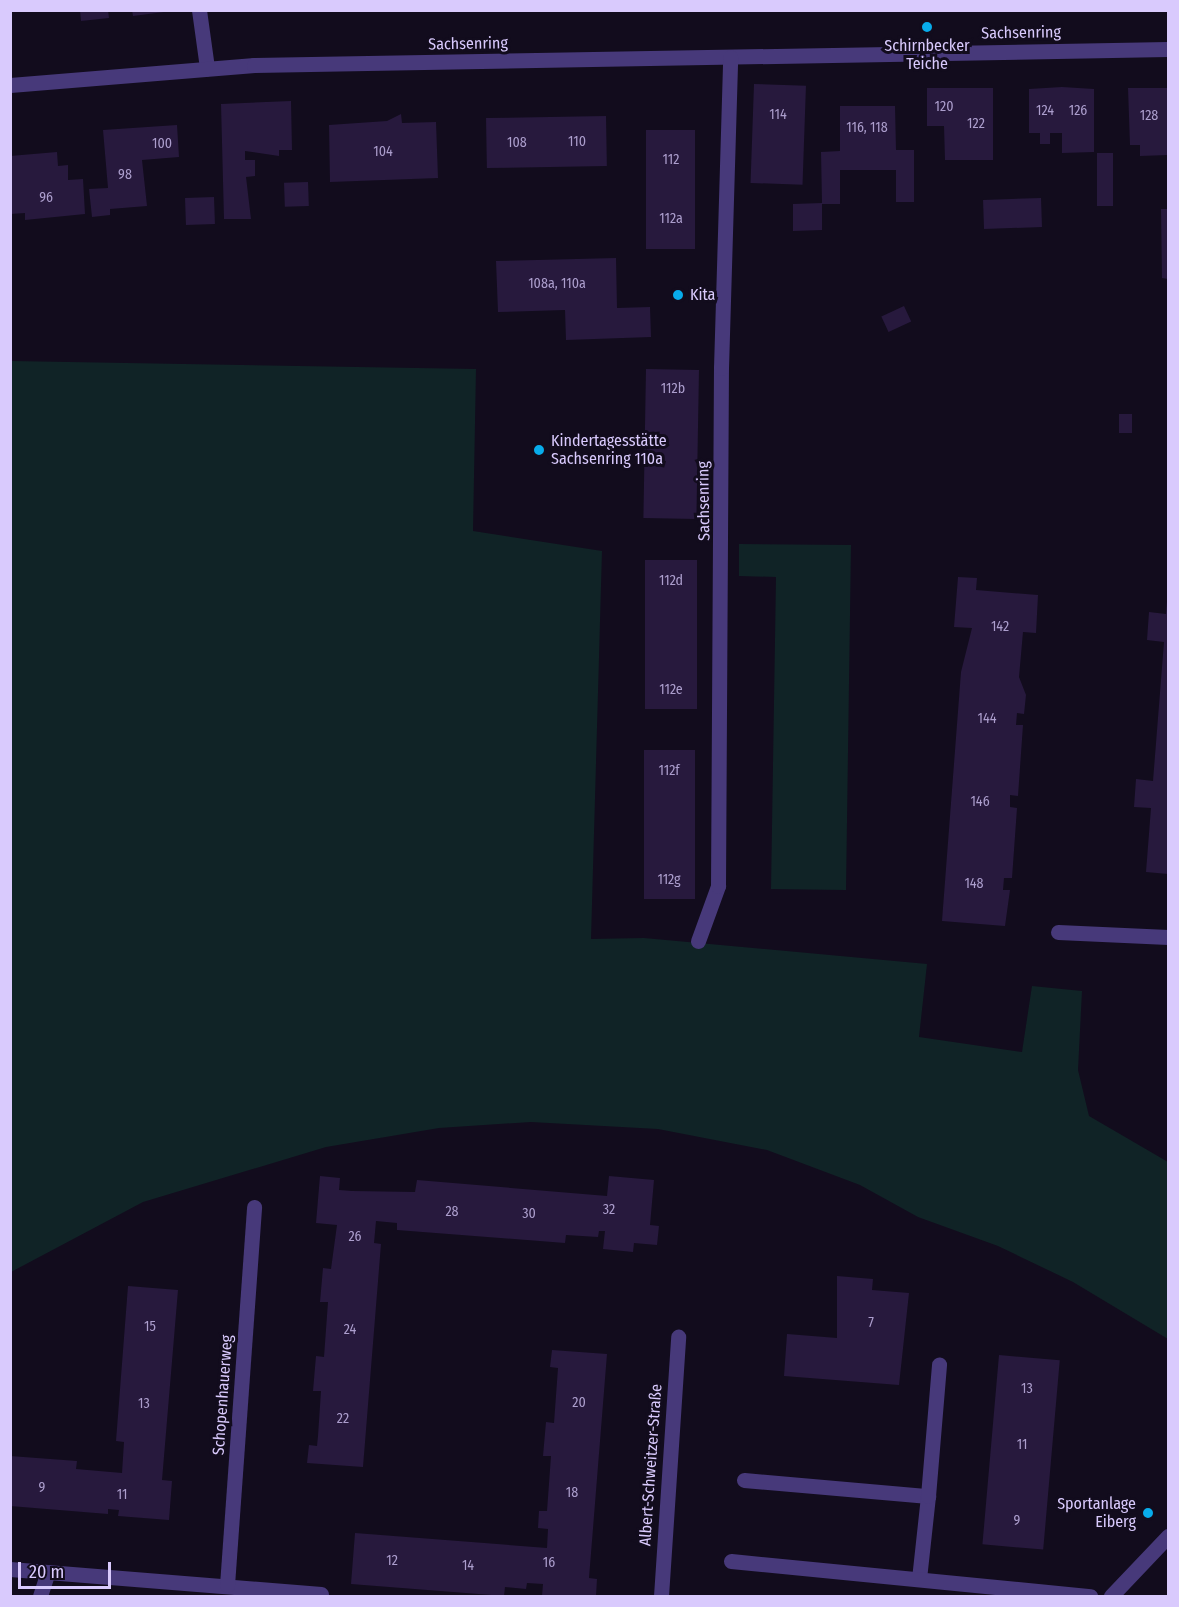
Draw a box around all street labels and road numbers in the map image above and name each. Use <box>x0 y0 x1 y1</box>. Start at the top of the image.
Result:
street label: Sachsenring <box>981 23 1061 43</box>
street label: Sachsenring <box>428 34 508 54</box>
street label: Sachsenring <box>694 461 714 541</box>
street label: Schopenhauerweg <box>209 1334 237 1456</box>
street label: Albert-Schweitzer-Straße <box>636 1383 666 1547</box>

